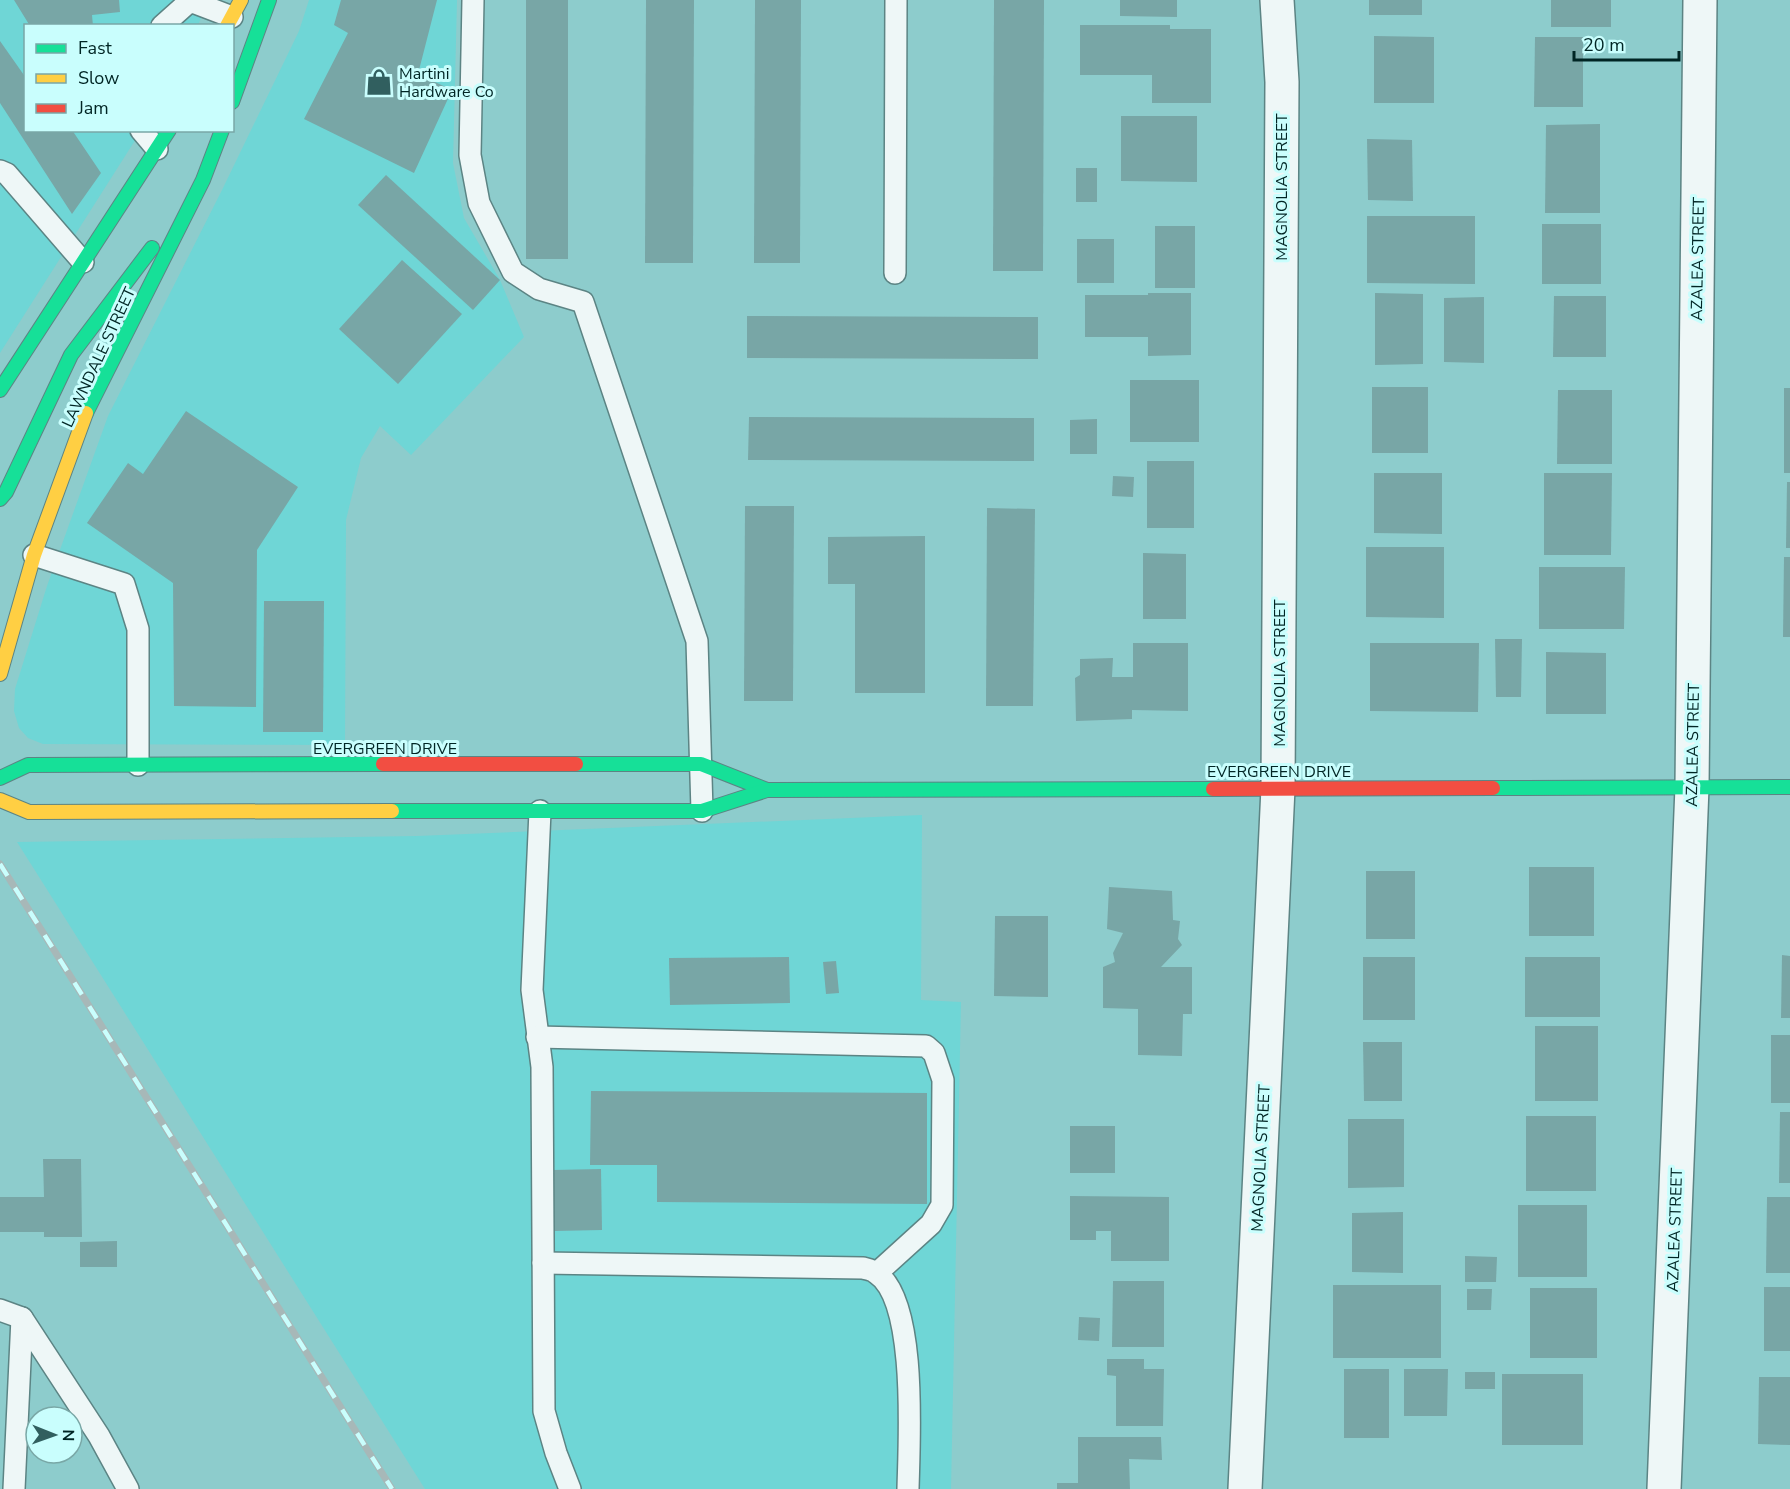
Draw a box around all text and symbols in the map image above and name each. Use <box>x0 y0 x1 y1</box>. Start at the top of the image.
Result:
legend <box>24 24 234 132</box>
scale bar <box>1574 24 1679 62</box>
text: 20 m <box>1583 33 1625 57</box>
text: Fast <box>78 36 113 60</box>
place label: Martini Hardware Co <box>399 63 494 103</box>
text: Slow <box>78 66 119 90</box>
shop icon: Martini Hardware Co <box>364 67 394 97</box>
text: Jam <box>77 96 109 120</box>
street label: MAGNOLIA STREET <box>1271 113 1293 261</box>
street label: AZALEA STREET <box>1686 196 1710 321</box>
street label: LAWNDALE STREET <box>57 284 141 431</box>
street label: MAGNOLIA STREET <box>1269 599 1291 747</box>
street label: AZALEA STREET <box>1681 682 1705 807</box>
street label: EVERGREEN DRIVE <box>313 738 457 760</box>
street label: EVERGREEN DRIVE <box>1207 761 1351 783</box>
street label: MAGNOLIA STREET <box>1246 1083 1276 1232</box>
street label: AZALEA STREET <box>1662 1167 1688 1292</box>
north arrow <box>24 1405 84 1465</box>
text: N <box>57 1429 79 1441</box>

